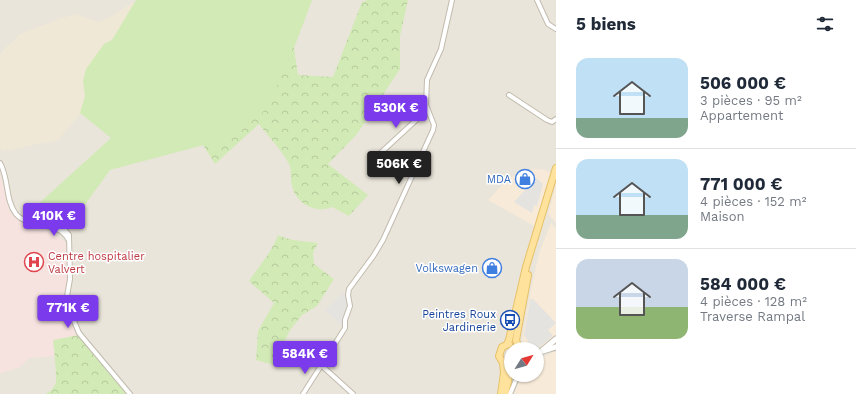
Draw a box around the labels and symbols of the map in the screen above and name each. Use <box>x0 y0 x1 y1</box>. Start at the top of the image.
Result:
pin: 530K € <box>363 95 429 129</box>
pin: 506K € <box>366 151 432 185</box>
shop icon: MDA <box>514 168 536 190</box>
place label: MDA <box>487 173 511 186</box>
pin: 410K € <box>21 203 87 237</box>
place label: Centre hospitalier Valvert <box>48 250 145 276</box>
hospital icon: Centre hospitalier Valvert <box>23 251 45 273</box>
shop icon: Volkswagen <box>481 257 503 279</box>
place label: Volkswagen <box>416 262 478 275</box>
pin: 771K € <box>35 295 101 329</box>
place label: Peintres Roux Jardinerie <box>422 308 496 334</box>
bus stop icon: Peintres Roux Jardinerie <box>499 309 521 331</box>
pin: 584K € <box>272 341 338 375</box>
north arrow <box>504 342 544 382</box>

